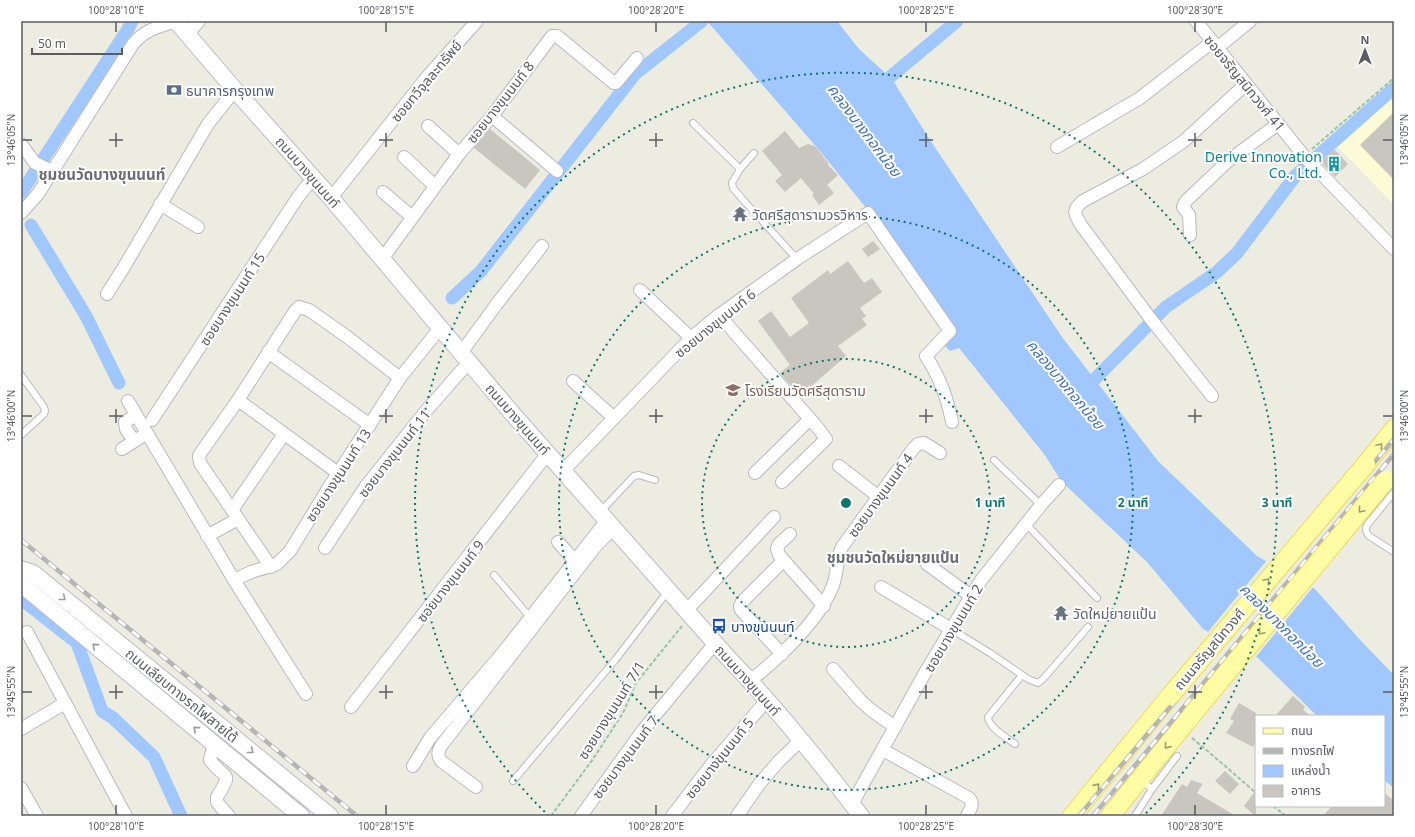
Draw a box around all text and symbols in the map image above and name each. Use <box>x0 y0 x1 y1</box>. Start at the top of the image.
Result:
text: 100°28'10"E <box>88 3 144 17</box>
text: 100°28'15"E <box>358 3 414 17</box>
text: 100°28'20"E <box>628 3 684 17</box>
text: 100°28'25"E <box>898 3 954 17</box>
text: 100°28'30"E <box>1167 3 1223 17</box>
scale bar <box>32 30 122 56</box>
north arrow <box>1345 30 1385 70</box>
street label: ซอยจรัญสนิทวงศ์ 41 <box>1200 31 1290 135</box>
text: N <box>1361 32 1369 47</box>
text: 50 m <box>38 35 66 52</box>
street label: ซอยทวีจุลละทรัพย์ <box>386 36 466 126</box>
street label: ซอยบางขุนนนท์ 8 <box>462 57 538 147</box>
water label: คลองบางกอกน้อย <box>824 80 907 181</box>
bank icon: ธนาคารกรุงเทพ <box>165 81 183 99</box>
place label: ธนาคารกรุงเทพ <box>186 81 274 100</box>
text: 13°46'05"N <box>4 114 18 166</box>
text: 13°46'05"N <box>1397 114 1411 166</box>
street label: ถนนบางขุนนนท์ <box>272 132 344 212</box>
place label: Derive Innovation Co., Ltd. <box>1205 147 1322 182</box>
building icon: Derive Innovation Co., Ltd. <box>1325 155 1343 173</box>
district label: ชุมชนวัดบางขุนนนท์ <box>39 164 165 184</box>
temple icon: วัดศรีสุดารามวรวิหาร <box>731 205 749 223</box>
place label: วัดศรีสุดารามวรวิหาร <box>752 205 868 224</box>
street label: ซอยบางขุนนนท์ 15 <box>195 249 269 349</box>
street label: ซอยบางขุนนนท์ 6 <box>670 284 760 362</box>
water label: คลองบางกอกน้อย <box>1023 335 1110 434</box>
street label: ถนนบางขุนนนท์ <box>482 379 554 459</box>
school or university icon: โรงเรียนวัดศรีสุดาราม <box>724 381 742 399</box>
place label: โรงเรียนวัดศรีสุดาราม <box>745 381 866 400</box>
text: 13°46'00"N <box>4 390 18 442</box>
text: 13°46'00"N <box>1397 390 1411 442</box>
street label: ซอยบางขุนนนท์ 11 <box>353 405 435 501</box>
street label: ซอยบางขุนนนท์ 13 <box>301 425 375 525</box>
one-way arrow <box>1375 444 1382 451</box>
street label: ซอยบางขุนนนท์ 4 <box>843 449 917 541</box>
text: 1 นาที <box>975 494 1005 511</box>
text: 2 นาที <box>1118 494 1148 511</box>
text: 3 นาที <box>1262 494 1292 511</box>
centre of rings <box>839 496 853 510</box>
one-way arrow <box>1359 505 1366 513</box>
street label: ซอยบางขุนนนท์ 9 <box>412 536 488 626</box>
district label: ชุมชนวัดใหม่ยายแป้น <box>827 547 959 567</box>
one-way arrow <box>1263 578 1270 585</box>
water label: คลองบางกอกน้อย <box>1236 579 1329 672</box>
street label: ซอยบางขุนนนท์ 2 <box>919 581 987 675</box>
one-way arrow <box>59 594 66 601</box>
temple icon: วัดใหม่ยายแป้น <box>1052 604 1070 622</box>
place label: วัดใหม่ยายแป้น <box>1073 604 1157 623</box>
street label: ถนนจรัญสนิทวงศ์ <box>1169 604 1249 694</box>
bus stop icon: บางขุนนนท์ <box>710 617 728 635</box>
place label: บางขุนนนท์ <box>731 617 795 636</box>
one-way arrow <box>1258 627 1265 634</box>
street label: ถนนบางขุนนนท์ <box>711 641 785 719</box>
one-way arrow <box>93 643 100 650</box>
street label: ถนนเลียบทางรถไฟสายใต้ <box>122 644 242 746</box>
street label: ซอยบางขุนนนท์ 7/1 <box>574 658 648 762</box>
text: 13°45'55"N <box>4 666 18 718</box>
text: 13°45'55"N <box>1397 666 1411 718</box>
street label: ซอยบางขุนนนท์ 7 <box>588 712 662 802</box>
street label: ซอยบางขุนนนท์ 5 <box>680 713 758 803</box>
legend <box>1255 715 1385 807</box>
text: ถนน <box>1291 722 1313 739</box>
one-way arrow <box>193 726 200 733</box>
one-way arrow <box>1164 741 1171 748</box>
text: ทางรถไฟ <box>1291 742 1334 759</box>
one-way arrow <box>246 746 253 753</box>
text: แหล่งน้ำ <box>1291 762 1330 779</box>
text: อาคาร <box>1291 782 1321 799</box>
one-way arrow <box>1092 783 1099 790</box>
text: 100°28'10"E <box>88 819 144 833</box>
text: 100°28'15"E <box>358 819 414 833</box>
text: 100°28'20"E <box>628 819 684 833</box>
text: 100°28'25"E <box>898 819 954 833</box>
text: 100°28'30"E <box>1167 819 1223 833</box>

